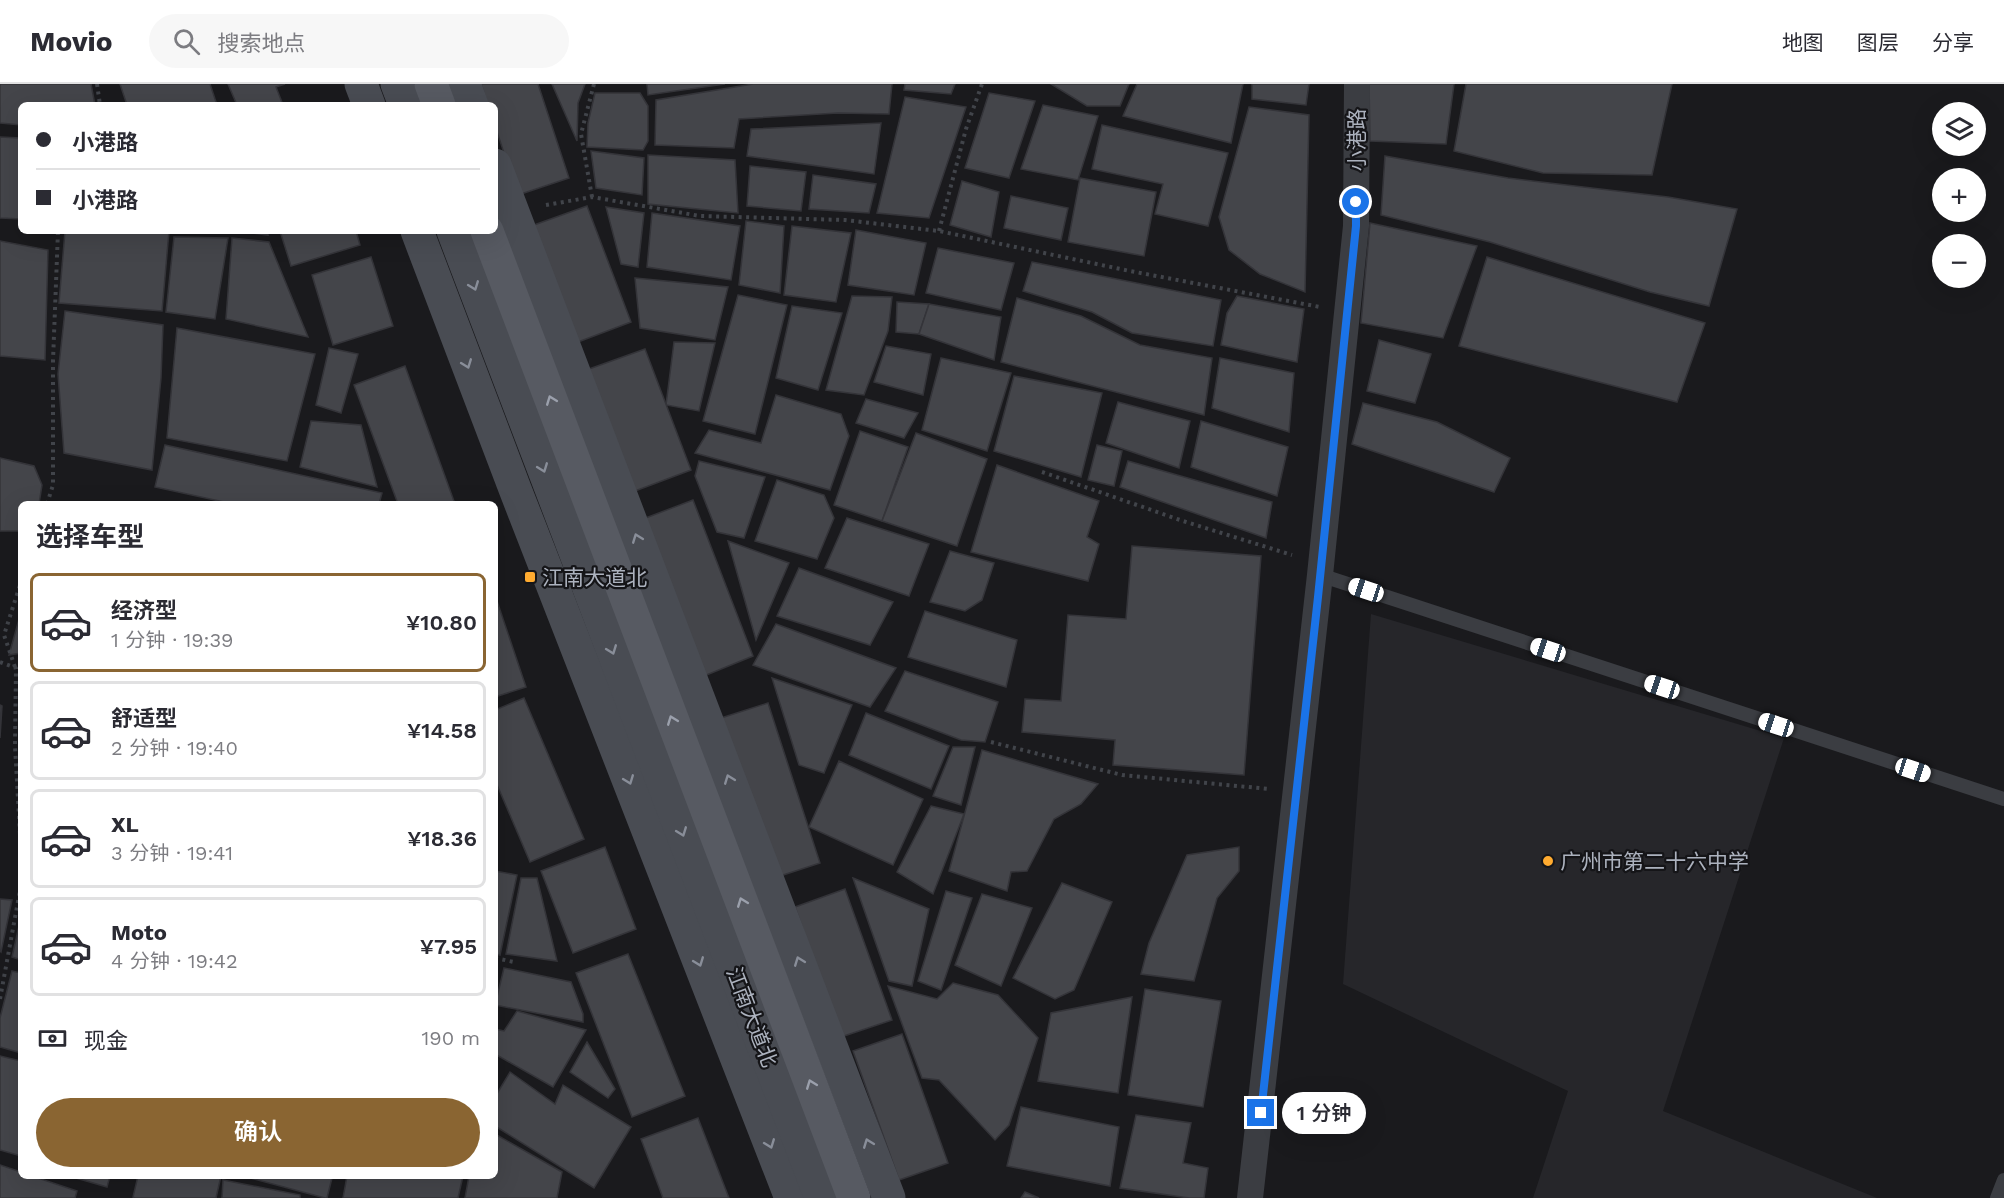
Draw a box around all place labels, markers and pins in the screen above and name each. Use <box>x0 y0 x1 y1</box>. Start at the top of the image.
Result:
place label: 江南大道北 <box>542 565 647 590</box>
marker: 江南大道北 <box>523 570 537 584</box>
place label: 广州市第二十六中学 <box>1560 849 1749 874</box>
marker: 广州市第二十六中学 <box>1541 854 1555 868</box>

